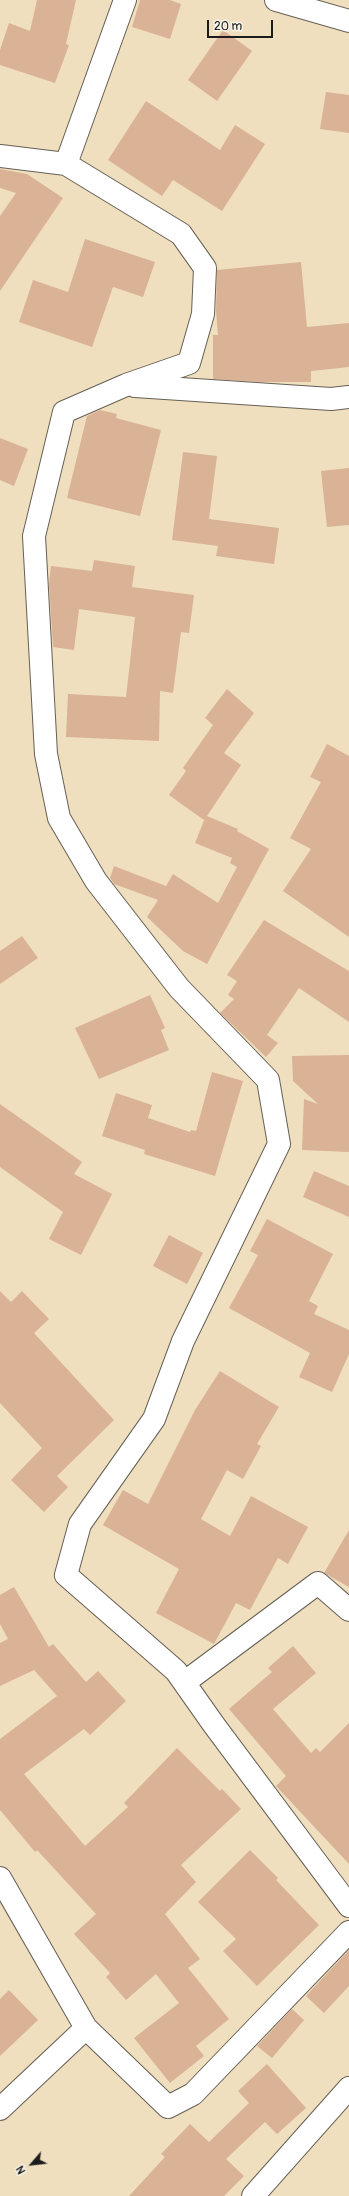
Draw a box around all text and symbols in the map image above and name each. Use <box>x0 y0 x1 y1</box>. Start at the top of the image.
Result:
scale bar <box>209 12 275 38</box>
text: 20 m <box>214 19 242 34</box>
north arrow <box>12 2144 52 2184</box>
text: N <box>13 2164 28 2176</box>

